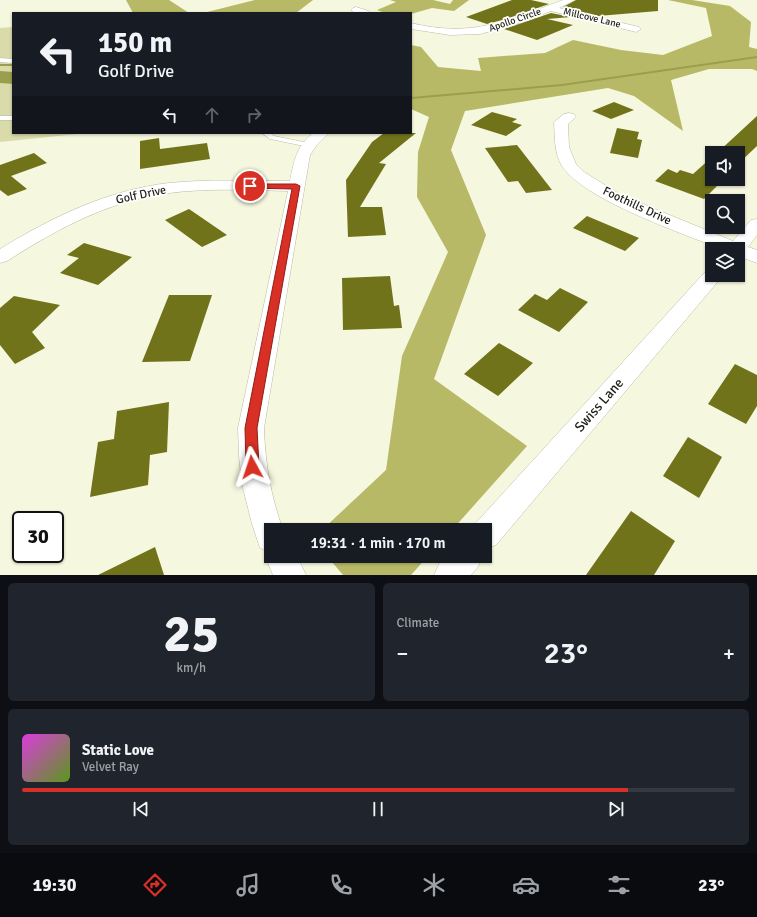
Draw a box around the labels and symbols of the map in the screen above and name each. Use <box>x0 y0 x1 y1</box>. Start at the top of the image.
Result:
street label: Apollo Circle <box>487 5 543 35</box>
street label: Millcove Lane <box>562 6 622 30</box>
pin <box>233 169 267 203</box>
street label: Golf Drive <box>115 182 167 208</box>
street label: Foothills Drive <box>600 184 674 228</box>
street label: Swiss Lane <box>571 375 627 435</box>
position arrow <box>231 446 273 488</box>
speed limit sign: 30 <box>12 511 64 563</box>

